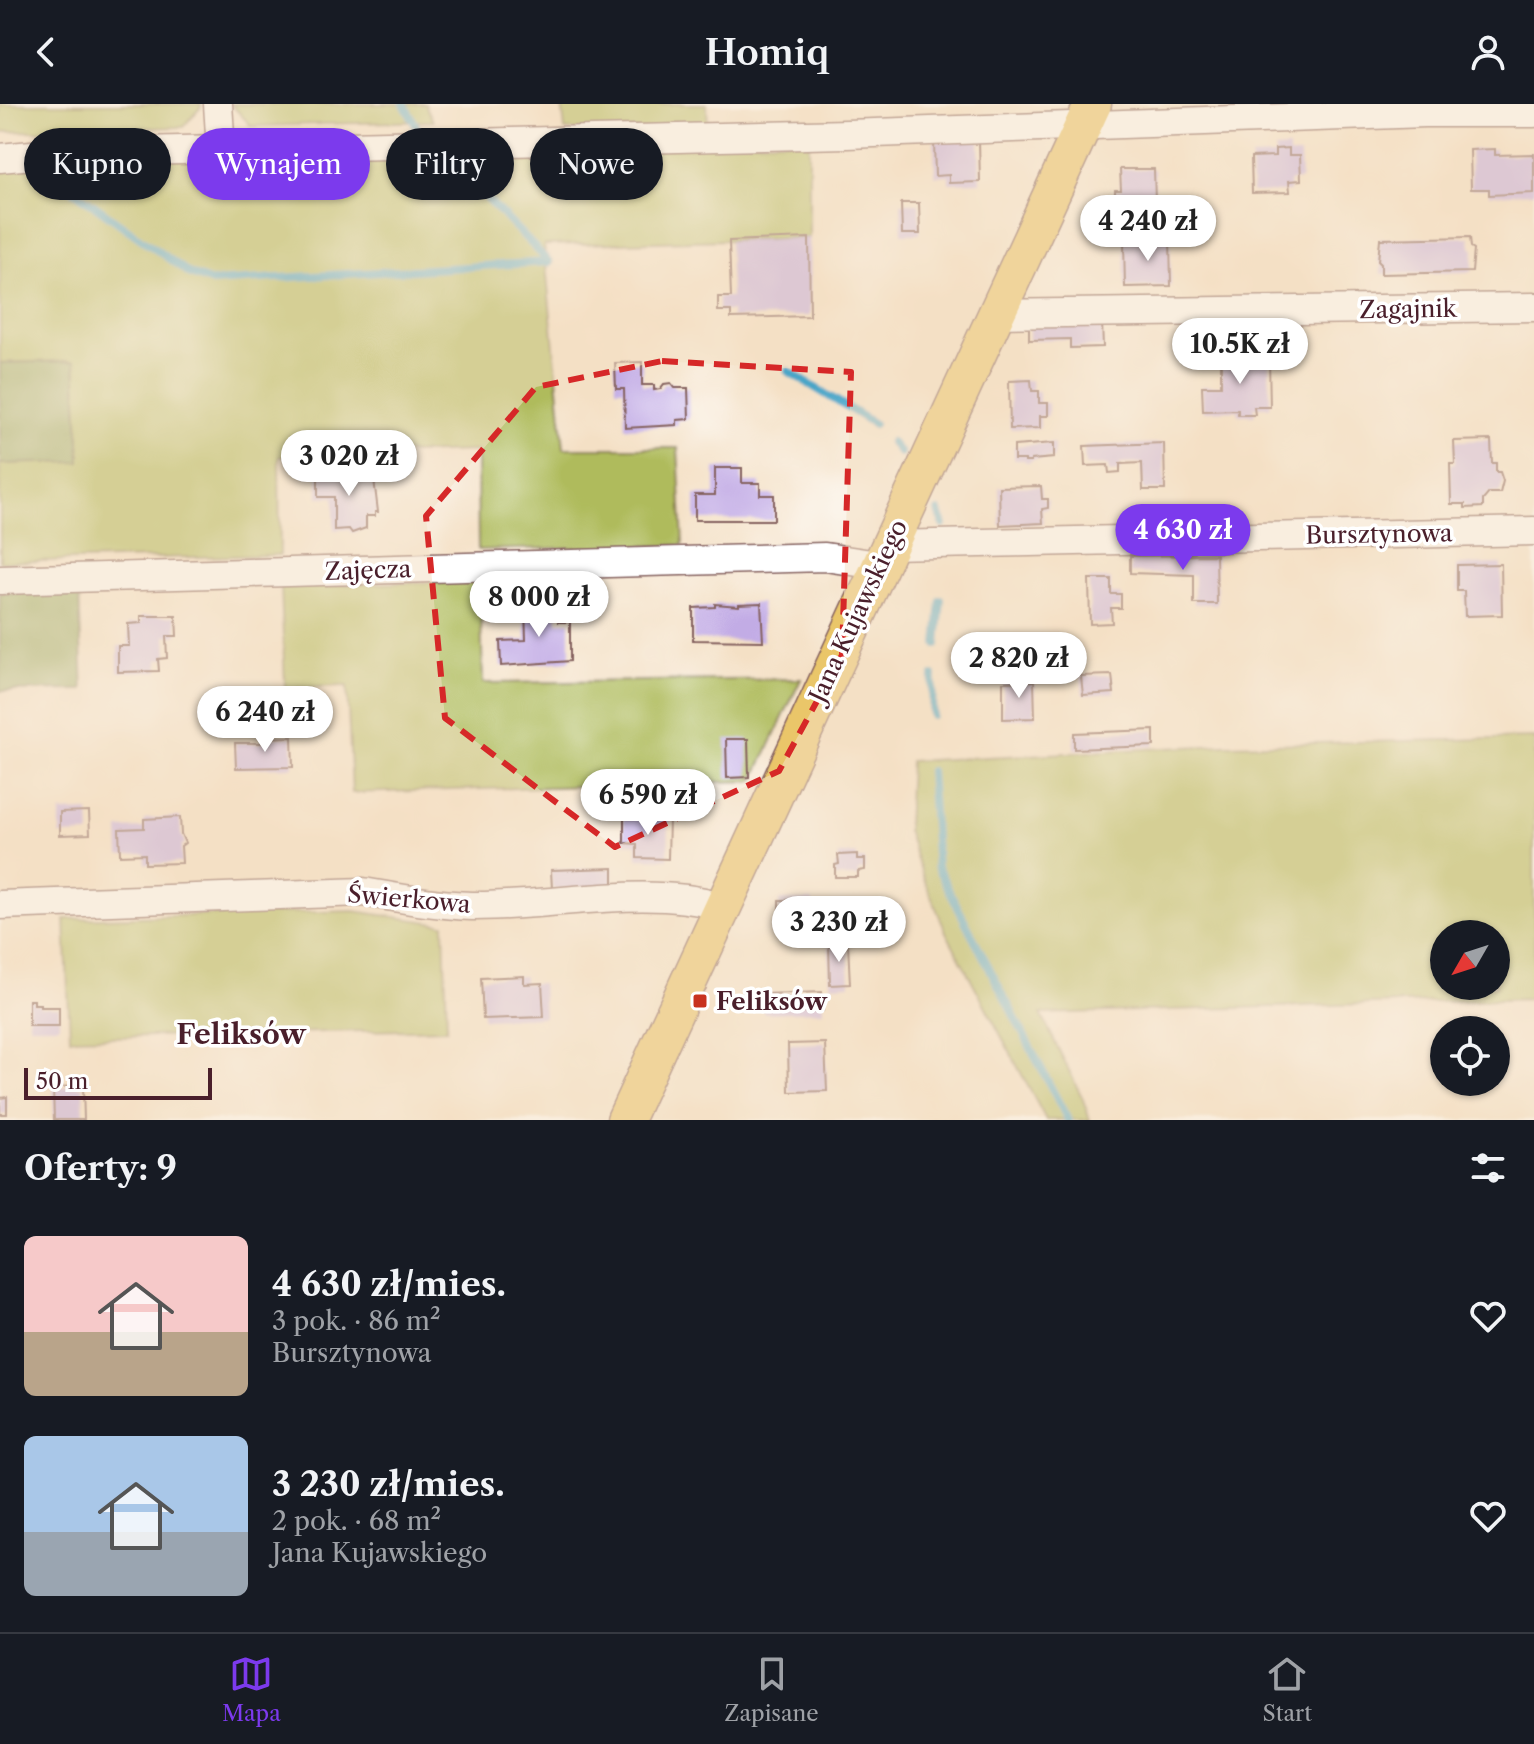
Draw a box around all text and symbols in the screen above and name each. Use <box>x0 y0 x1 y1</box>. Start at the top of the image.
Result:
icon: back <box>24 30 68 74</box>
text: Homiq <box>705 30 829 74</box>
icon: person <box>1466 30 1510 74</box>
chip: Kupno <box>24 128 171 200</box>
chip: Wynajem <box>187 128 370 200</box>
chip: Filtry <box>386 128 514 200</box>
chip: Nowe <box>530 128 663 200</box>
pin: 4 240 zł <box>1065 195 1231 263</box>
text: 4 240 zł <box>1098 205 1198 237</box>
street label: Zagajnik <box>1359 294 1458 324</box>
pin: 10.5K zł <box>1157 318 1323 386</box>
text: 10.5K zł <box>1190 328 1290 360</box>
pin: 3 020 zł <box>266 430 432 498</box>
text: 3 020 zł <box>299 440 399 472</box>
pin: 4 630 zł <box>1100 504 1266 572</box>
text: 4 630 zł <box>1133 514 1233 546</box>
street label: Jana Kujawskiego <box>801 515 913 711</box>
street label: Bursztynowa <box>1305 518 1453 550</box>
street label: Zajęcza <box>324 554 412 586</box>
pin: 8 000 zł <box>456 571 622 639</box>
text: 8 000 zł <box>488 581 590 613</box>
pin: 2 820 zł <box>936 632 1102 700</box>
text: 2 820 zł <box>969 642 1069 674</box>
pin: 6 240 zł <box>182 686 348 754</box>
text: 6 240 zł <box>215 696 315 728</box>
pin: 6 590 zł <box>565 769 731 837</box>
text: 6 590 zł <box>599 779 697 811</box>
street label: Świerkowa <box>346 878 472 919</box>
pin: 3 230 zł <box>756 896 922 964</box>
text: 3 230 zł <box>790 906 888 938</box>
north arrow <box>1430 920 1510 1000</box>
map controls <box>1430 920 1510 1096</box>
place label: Feliksów <box>716 987 828 1016</box>
marker: Feliksów <box>691 992 709 1010</box>
button: locate <box>1430 1016 1510 1096</box>
district label: Feliksów <box>176 1017 307 1051</box>
scale bar <box>24 1064 212 1100</box>
text: 50 m <box>36 1068 88 1095</box>
icon: filters <box>1466 1146 1510 1190</box>
text: Oferty: 9 <box>24 1147 177 1189</box>
text: 4 630 zł/mies. <box>272 1263 506 1305</box>
icon: home <box>88 1268 184 1364</box>
icon: heart <box>1466 1294 1510 1338</box>
text: 3 pok. · 86 m² <box>272 1305 441 1337</box>
text: Bursztynowa <box>272 1337 432 1369</box>
text: 3 230 zł/mies. <box>272 1463 505 1505</box>
icon: home <box>88 1468 184 1564</box>
icon: heart <box>1466 1494 1510 1538</box>
text: 2 pok. · 68 m² <box>272 1505 441 1537</box>
text: Jana Kujawskiego <box>272 1537 487 1569</box>
tab: Mapa <box>222 1652 281 1727</box>
tab: Zapisane <box>725 1652 819 1727</box>
tab: Start <box>1262 1652 1312 1727</box>

